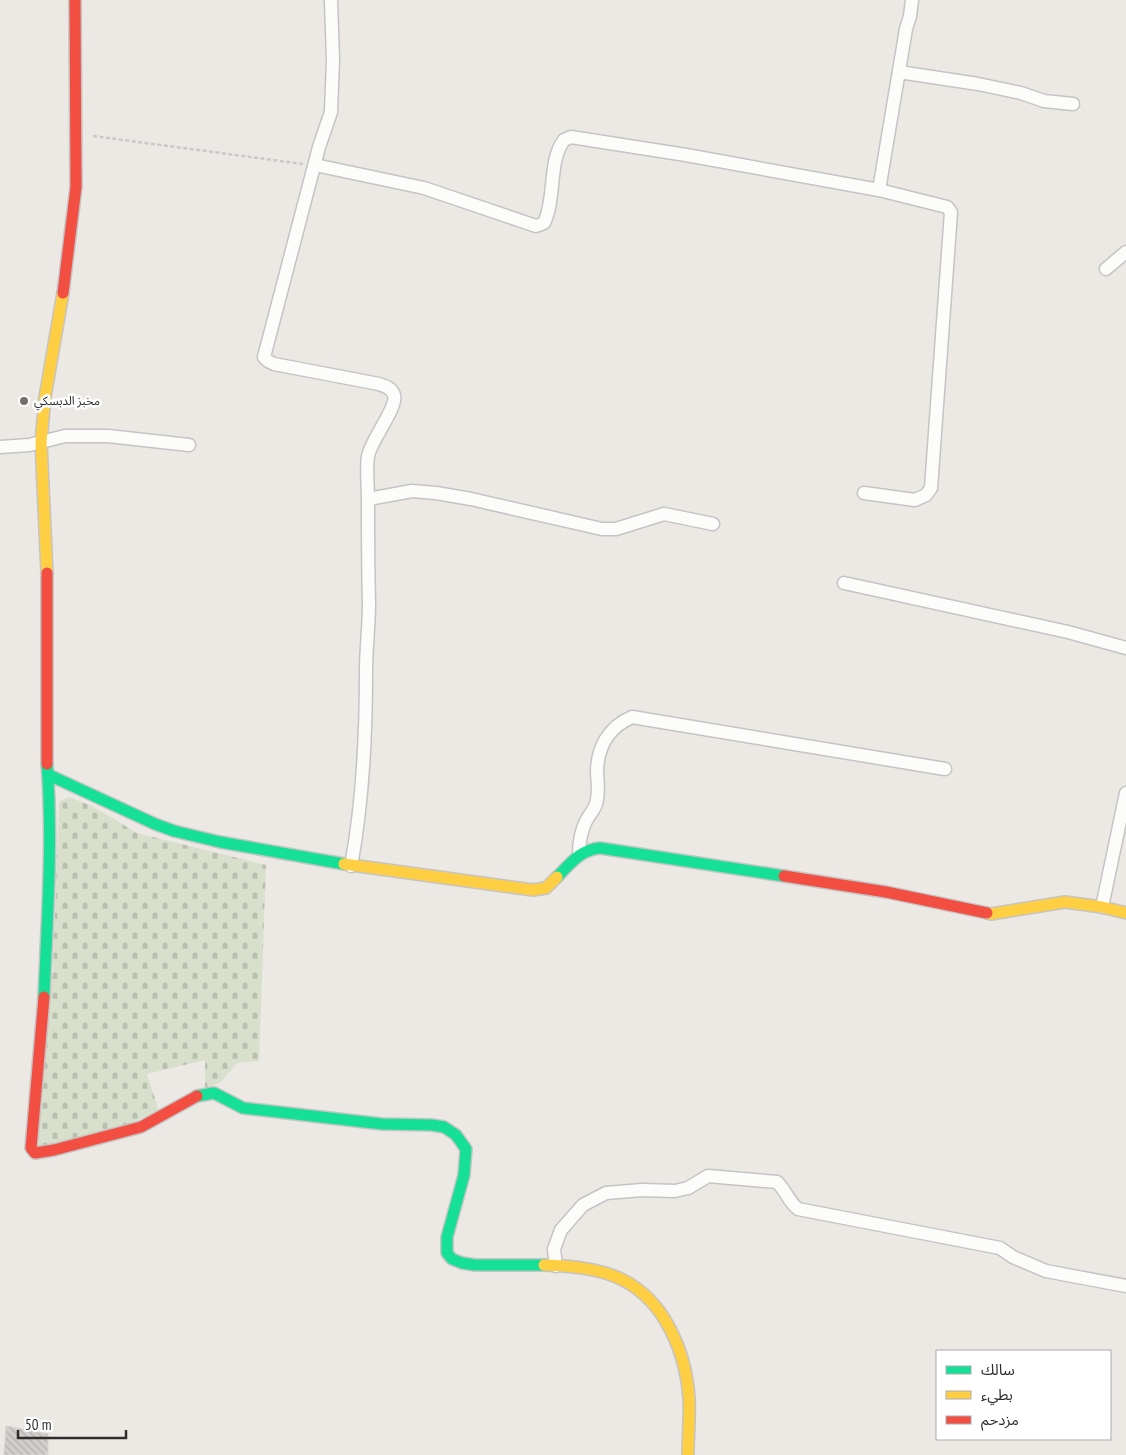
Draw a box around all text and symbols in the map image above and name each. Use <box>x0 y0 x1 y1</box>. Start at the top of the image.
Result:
place label: مخبز الدبسكي <box>34 393 100 411</box>
marker: مخبز الدبسكي <box>18 395 30 407</box>
legend <box>936 1350 1111 1440</box>
text: سالك <box>981 1360 1015 1379</box>
text: بطيء <box>981 1385 1013 1406</box>
scale bar <box>18 1408 125 1440</box>
text: مزدحم <box>981 1410 1019 1431</box>
text: 50 m <box>25 1415 51 1434</box>

